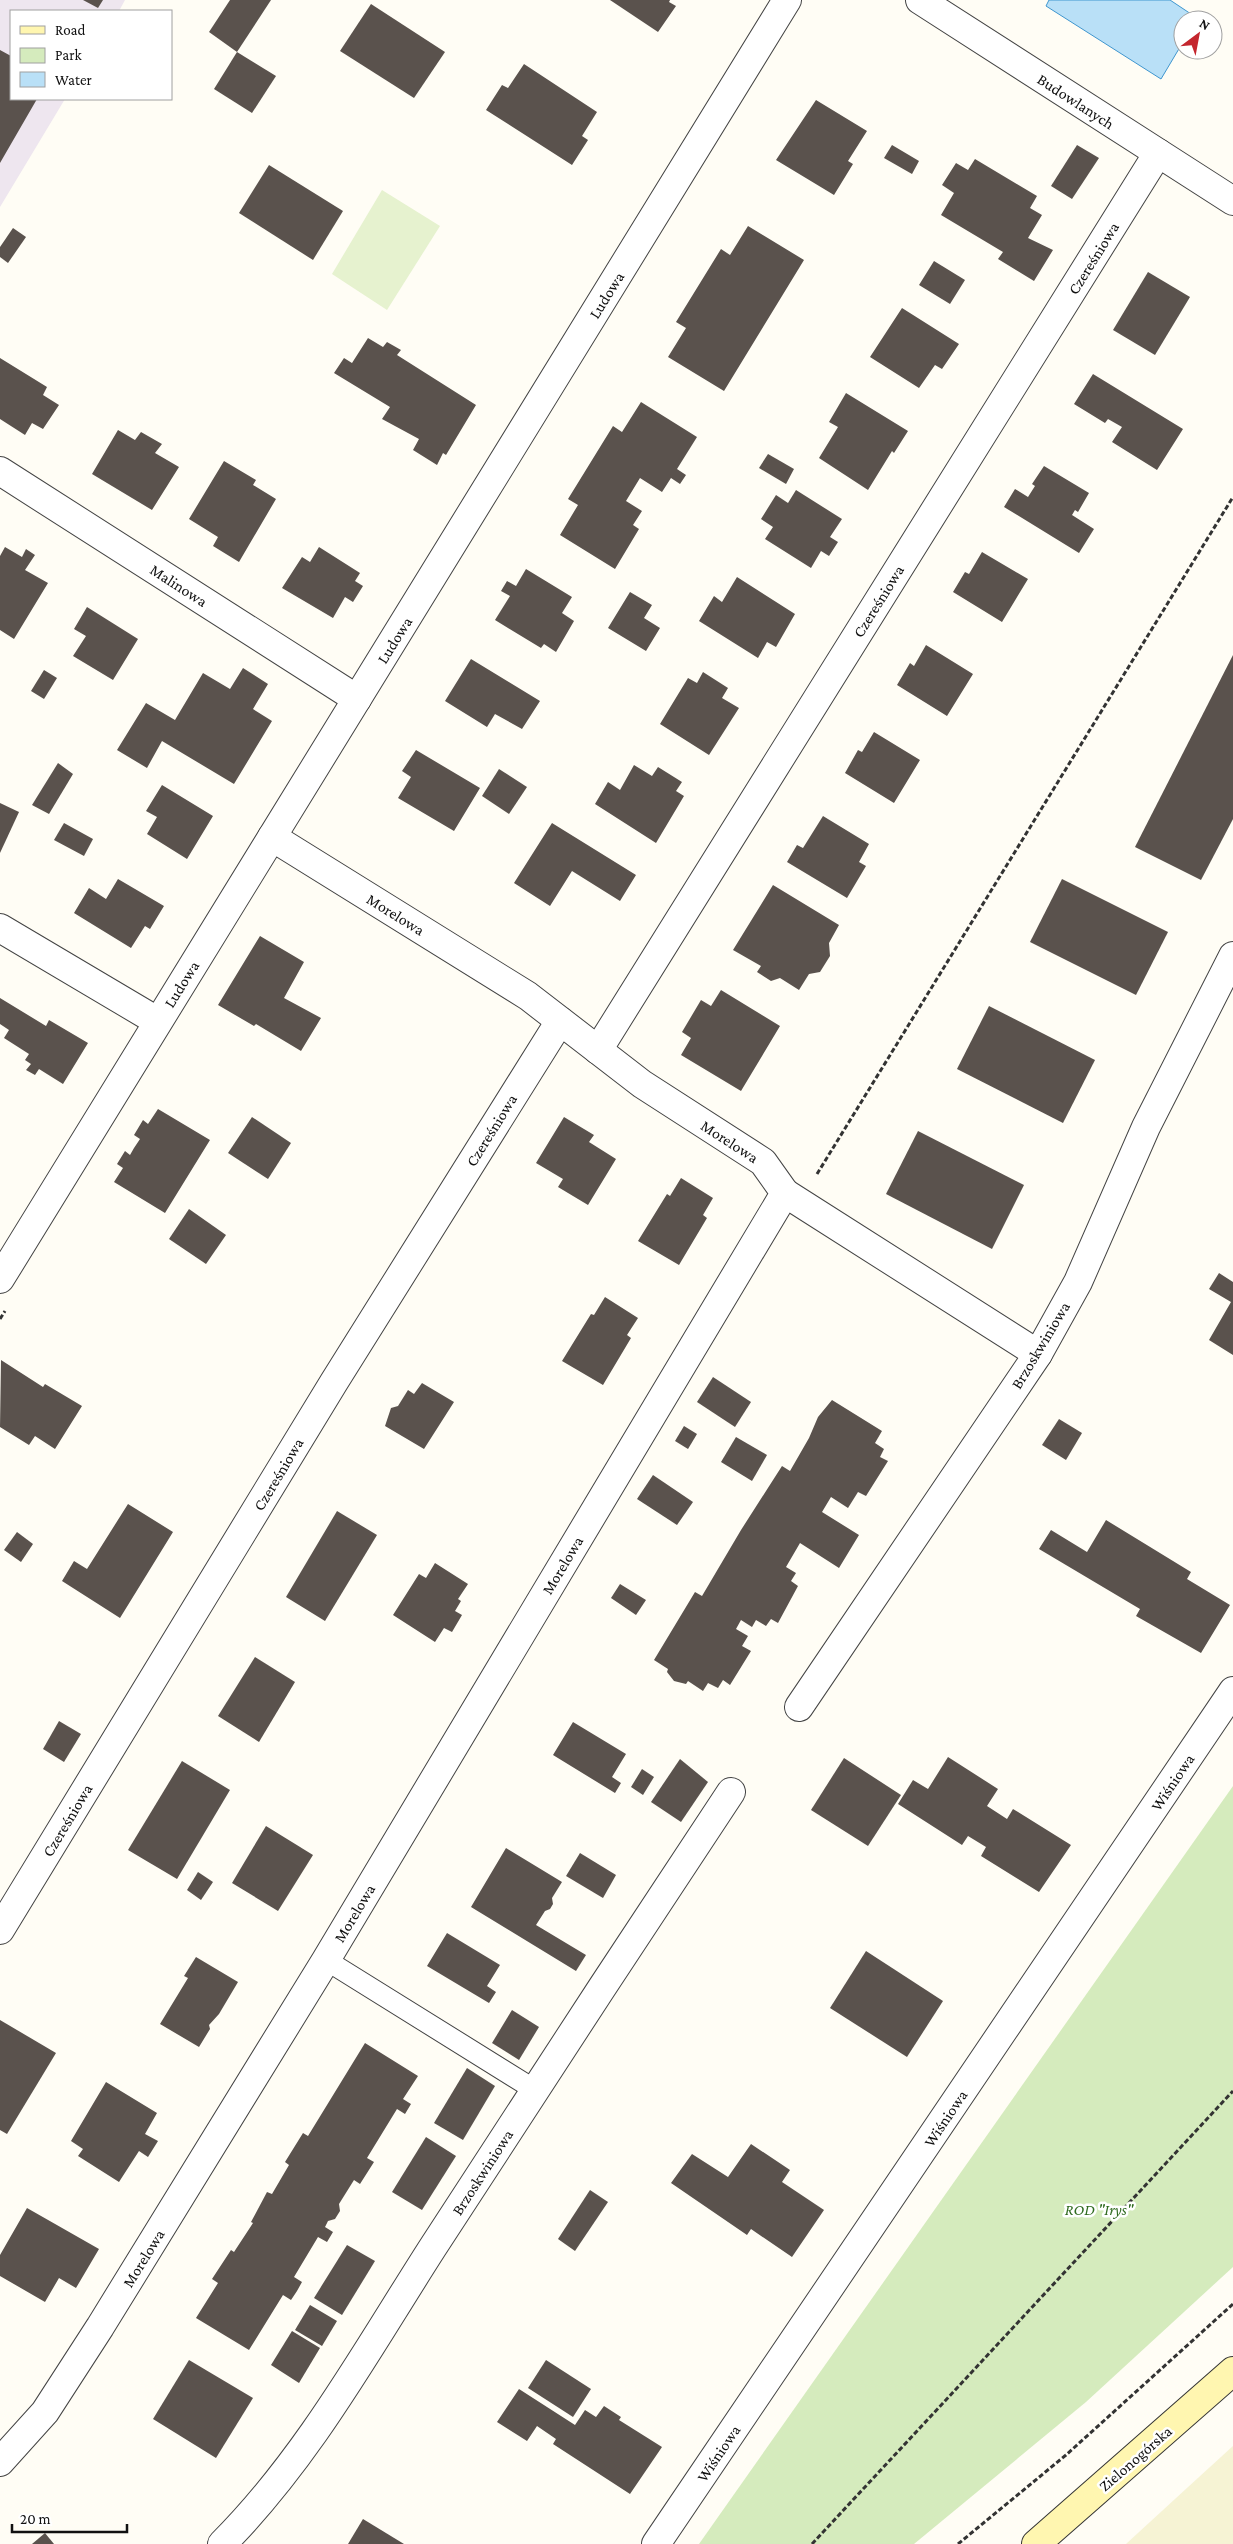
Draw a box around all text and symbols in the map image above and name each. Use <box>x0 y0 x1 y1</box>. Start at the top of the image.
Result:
legend <box>10 10 172 100</box>
north arrow <box>1173 10 1223 60</box>
text: N <box>1197 15 1214 34</box>
text: Road <box>55 22 86 38</box>
text: Park <box>55 47 82 63</box>
street label: Budowlanych <box>1034 70 1118 134</box>
text: Water <box>55 72 92 88</box>
street label: Czereśniowa <box>1065 219 1123 297</box>
street label: Ludowa <box>586 268 628 322</box>
street label: Malinowa <box>147 561 211 610</box>
street label: Czereśniowa <box>850 562 908 640</box>
street label: Ludowa <box>374 613 416 667</box>
street label: Morelowa <box>364 890 428 939</box>
street label: Ludowa <box>161 957 203 1011</box>
street label: Czereśniowa <box>463 1091 521 1169</box>
street label: Morelowa <box>698 1117 762 1167</box>
street label: Brzoskwiniowa <box>1008 1298 1073 1392</box>
street label: Czereśniowa <box>250 1434 307 1514</box>
street label: Morelowa <box>538 1533 587 1597</box>
street label: Wiśniowa <box>1147 1750 1198 1814</box>
street label: Czereśniowa <box>39 1780 96 1860</box>
street label: Morelowa <box>330 1881 379 1945</box>
street label: Wiśniowa <box>920 2086 971 2150</box>
street label: Brzoskwiniowa <box>448 2126 517 2218</box>
park label: ROD "Irys" <box>1065 2201 1135 2219</box>
street label: Morelowa <box>119 2226 168 2290</box>
street label: Wiśniowa <box>693 2421 744 2485</box>
street label: Zielonogórska <box>1096 2422 1176 2495</box>
scale bar <box>12 2502 128 2534</box>
text: 20 m <box>20 2511 51 2527</box>

